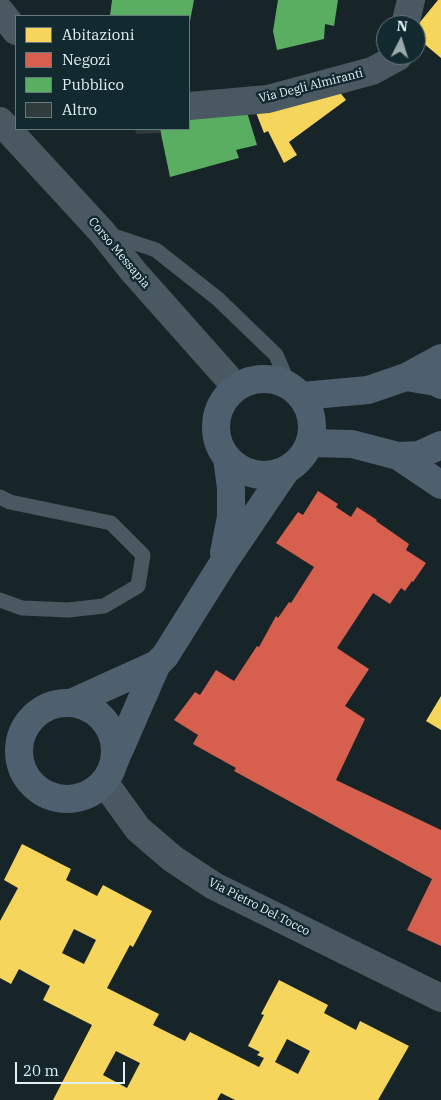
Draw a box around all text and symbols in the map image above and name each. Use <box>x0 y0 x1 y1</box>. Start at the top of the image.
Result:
legend <box>15 15 190 130</box>
north arrow <box>376 15 426 65</box>
text: N <box>396 17 409 36</box>
text: Abitazioni <box>62 25 135 44</box>
text: Negozi <box>62 50 110 69</box>
street label: Via Degli Almiranti <box>257 66 365 106</box>
text: Pubblico <box>62 75 124 94</box>
text: Altro <box>62 100 97 119</box>
street label: Corso Messapia <box>85 215 153 291</box>
street label: Via Pietro Del Tocco <box>206 875 312 939</box>
scale bar <box>18 1052 128 1084</box>
text: 20 m <box>23 1061 59 1080</box>

